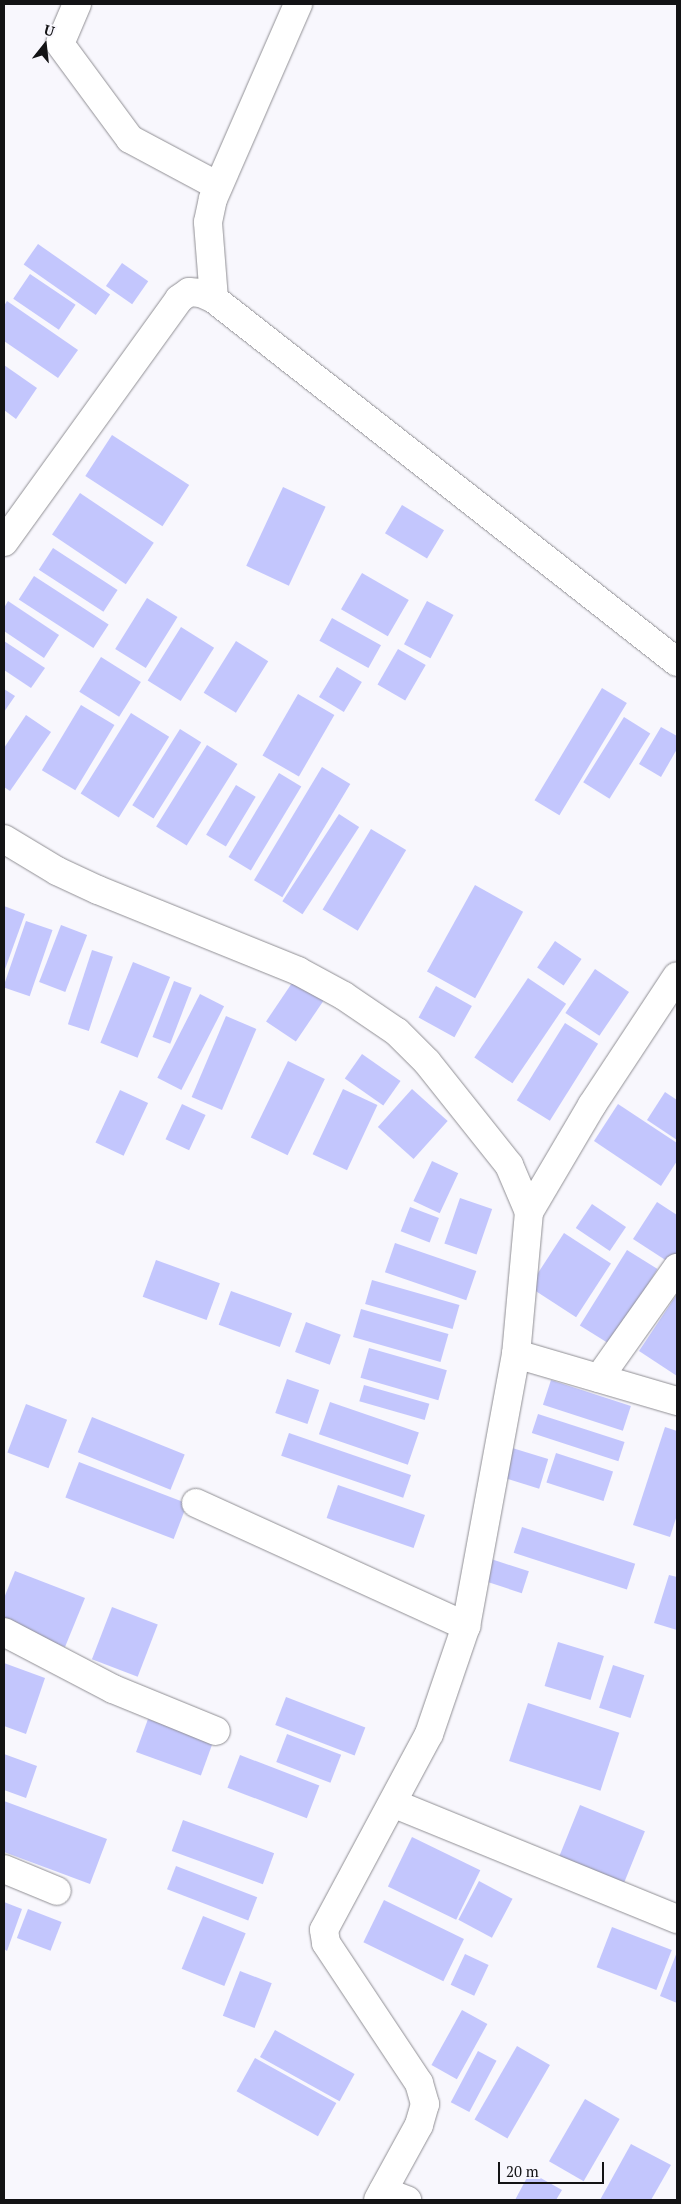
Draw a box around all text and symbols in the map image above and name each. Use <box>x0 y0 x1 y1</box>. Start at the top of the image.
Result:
north arrow <box>20 20 70 70</box>
text: U <box>42 20 57 41</box>
scale bar <box>501 2152 607 2184</box>
text: 20 m <box>506 2161 539 2181</box>

